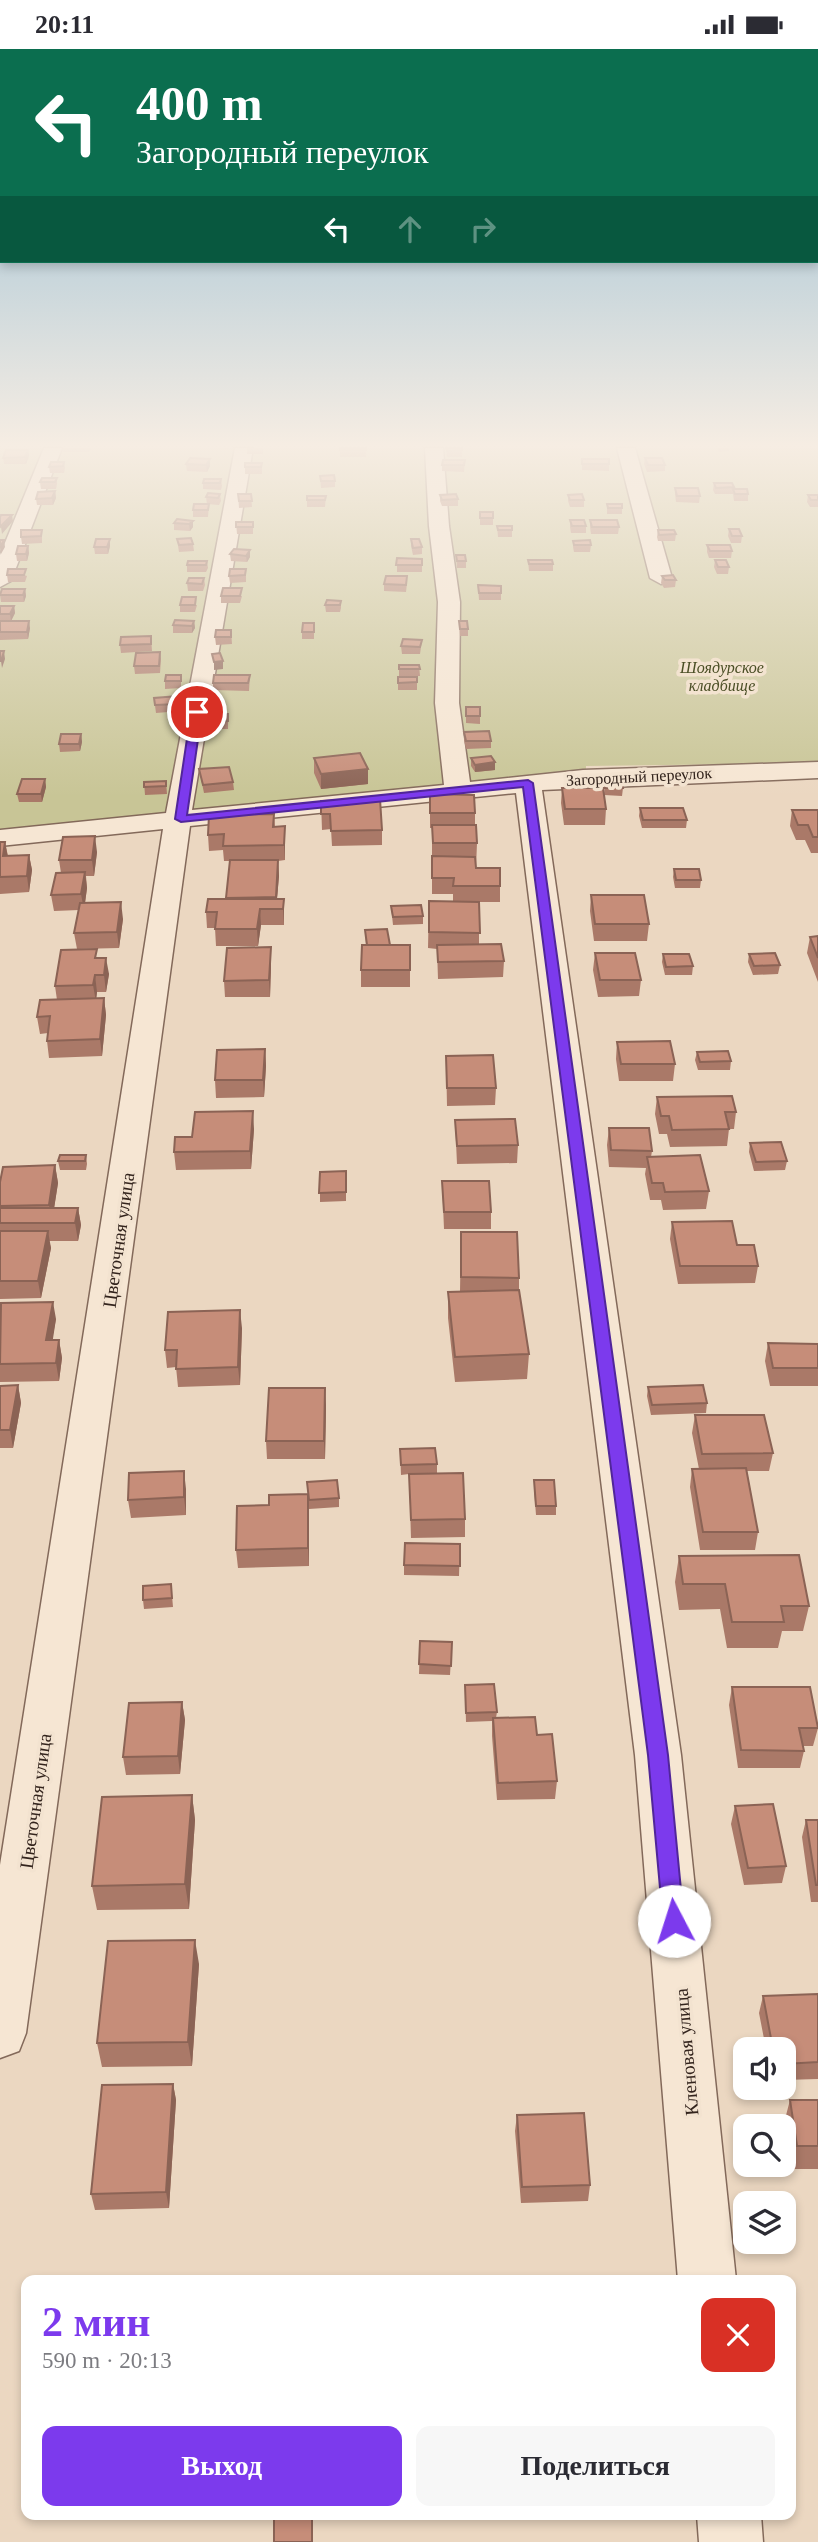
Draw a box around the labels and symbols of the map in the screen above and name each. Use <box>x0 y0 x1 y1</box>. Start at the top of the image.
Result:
park label: Шоядурское кладбище <box>679 659 764 695</box>
pin <box>167 682 227 742</box>
street label: Загородный переулок <box>566 764 713 790</box>
street label: Цветочная улица <box>99 1170 138 1309</box>
street label: Цветочная улица <box>16 1731 55 1870</box>
position arrow <box>637 1884 711 1958</box>
street label: Кленовая улица <box>670 1987 703 2117</box>

